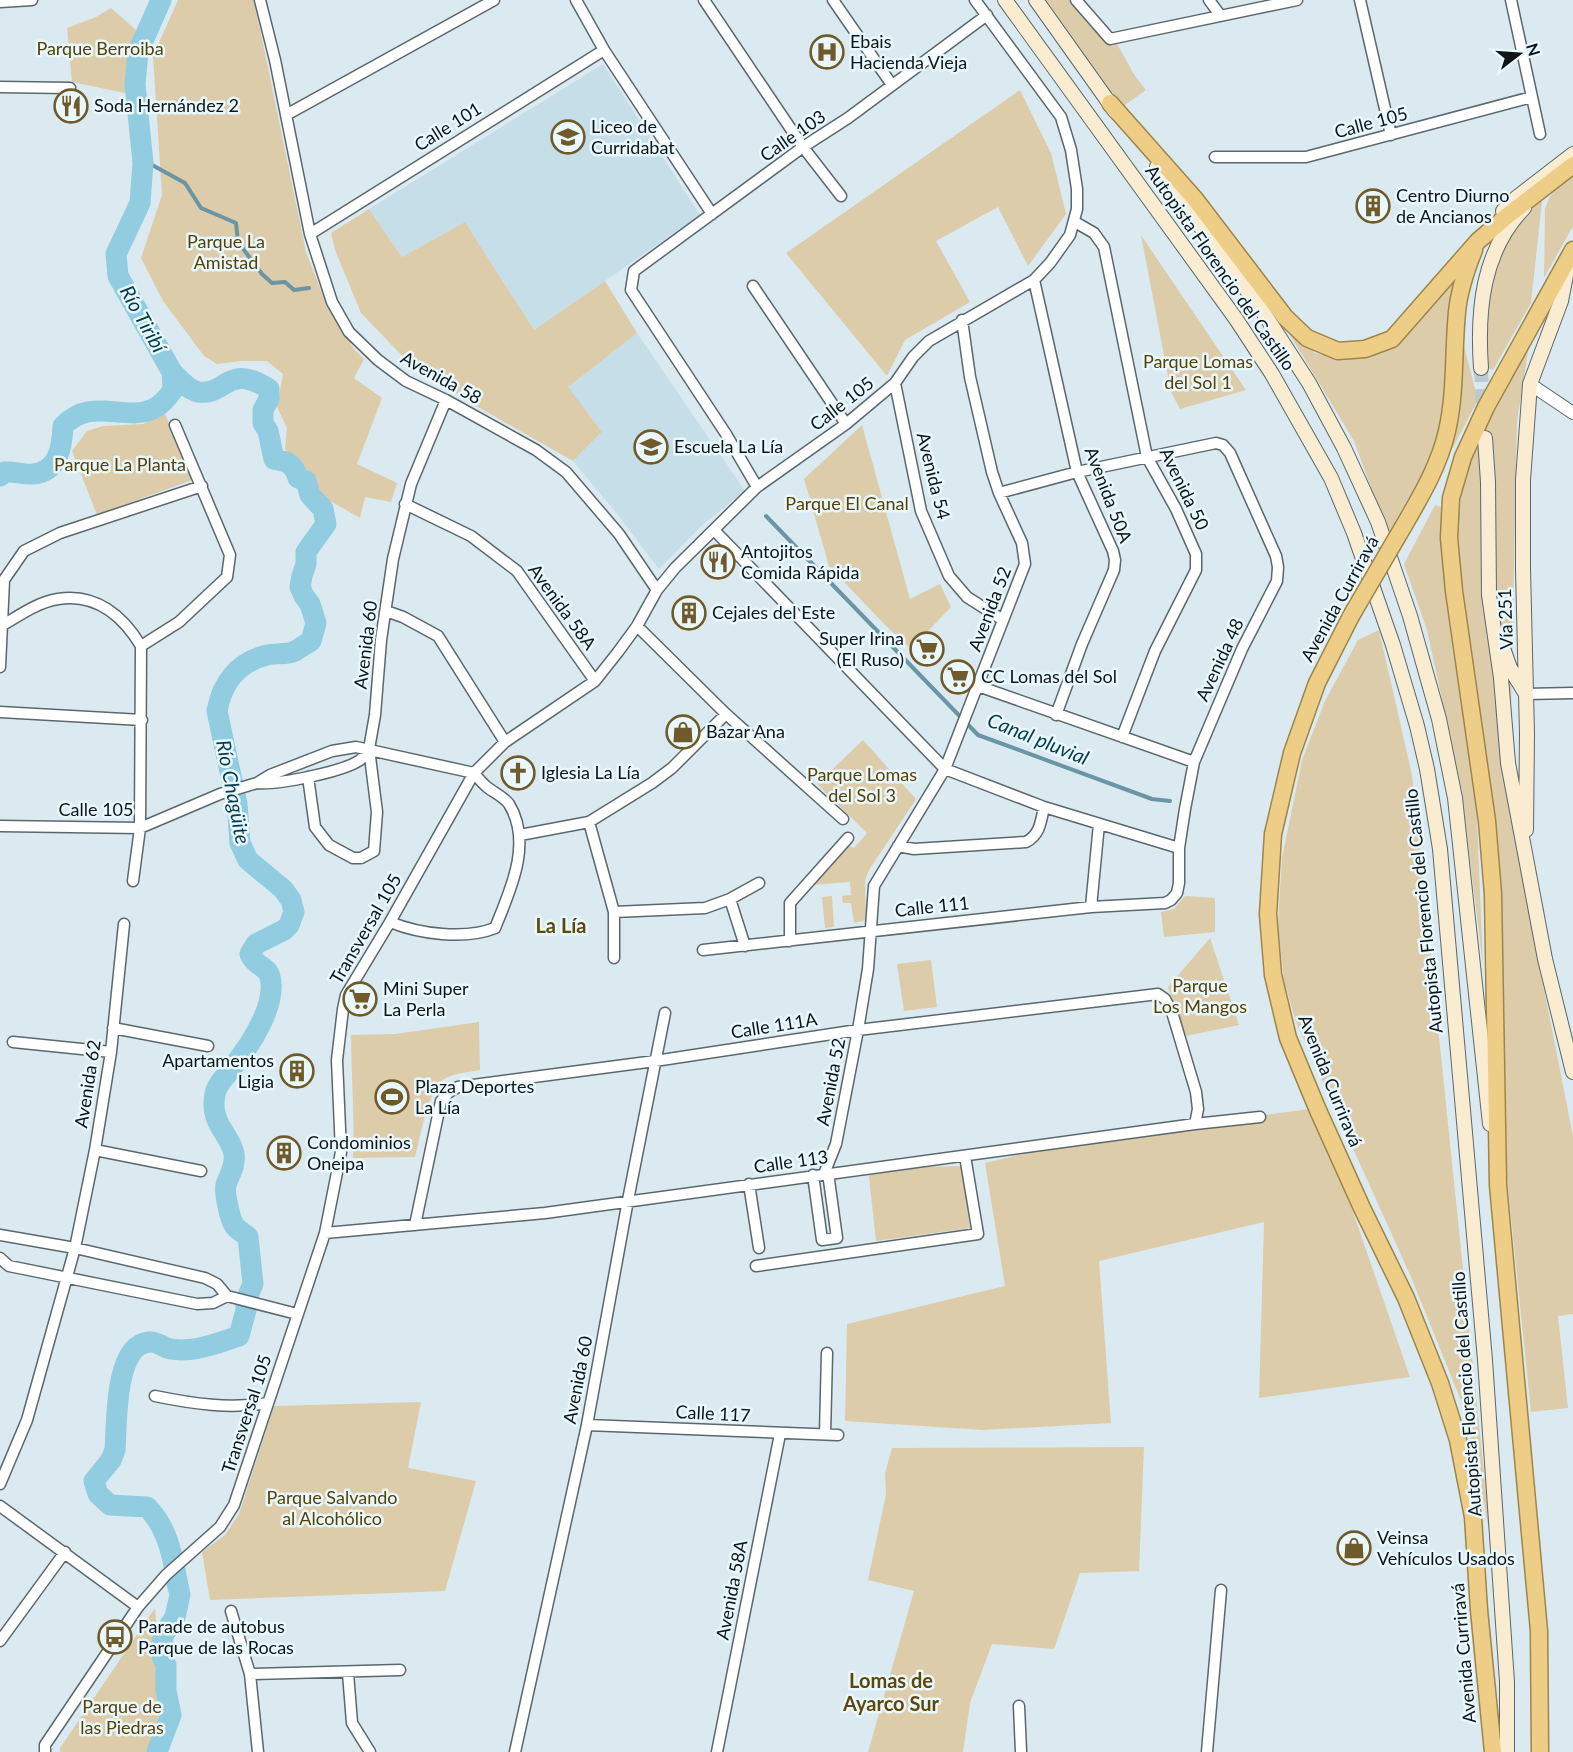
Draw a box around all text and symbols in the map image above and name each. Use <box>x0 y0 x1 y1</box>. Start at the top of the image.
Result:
north arrow <box>1489 24 1549 84</box>
place label: Ebais Hacienda Vieja <box>850 30 967 73</box>
hospital icon: Ebais Hacienda Vieja <box>809 34 845 70</box>
park label: Parque Berroiba <box>36 37 164 59</box>
text: N <box>1523 41 1545 58</box>
restaurant icon: Soda Hernández 2 <box>53 88 89 124</box>
place label: Soda Hernández 2 <box>94 94 239 116</box>
street label: Calle 101 <box>410 97 485 155</box>
street label: Calle 105 <box>1332 102 1410 142</box>
street label: Calle 103 <box>755 105 829 166</box>
place label: Liceo de Curridabat <box>591 115 675 158</box>
school or university icon: Liceo de Curridabat <box>550 119 586 155</box>
street label: Autopista Florencio del Castillo <box>1141 160 1300 374</box>
place label: Centro Diurno de Ancianos <box>1396 184 1509 227</box>
building icon: Centro Diurno de Ancianos <box>1355 188 1391 224</box>
park label: Parque La Amistad <box>187 230 265 273</box>
water label: Río Tiribí <box>116 281 173 357</box>
street label: Avenida 58 <box>397 346 486 408</box>
park label: Parque Lomas del Sol 1 <box>1143 350 1253 393</box>
street label: Calle 105 <box>805 371 878 435</box>
school or university icon: Escuela La Lía <box>633 429 669 465</box>
street label: Avenida 54 <box>913 430 955 522</box>
place label: Escuela La Lía <box>674 435 783 457</box>
street label: Avenida 50A <box>1081 444 1138 547</box>
street label: Avenida 50 <box>1156 444 1214 533</box>
park label: Parque La Planta <box>54 453 186 475</box>
park label: Parque El Canal <box>785 492 909 514</box>
street label: Avenida Curriravá <box>1295 532 1383 665</box>
place label: Antojitos Comida Rápida <box>741 540 859 583</box>
restaurant icon: Antojitos Comida Rápida <box>700 544 736 580</box>
street label: Avenida 58A <box>524 559 602 654</box>
street label: Avenida 52 <box>963 563 1015 654</box>
street label: Vía 251 <box>1493 588 1517 650</box>
building icon: Cejales del Este <box>671 595 707 631</box>
street label: Avenida 60 <box>349 599 381 690</box>
place label: Cejales del Este <box>712 601 835 623</box>
street label: Avenida 48 <box>1190 615 1248 705</box>
place label: Super Irina (El Ruso) <box>819 627 904 670</box>
supermarket icon: Super Irina (El Ruso) <box>909 631 945 667</box>
supermarket icon: CC Lomas del Sol <box>940 659 976 695</box>
place label: CC Lomas del Sol <box>981 665 1117 687</box>
water label: Canal pluvial <box>984 707 1093 769</box>
shop icon: Bazar Ana <box>665 714 701 750</box>
place label: Bazar Ana <box>706 720 785 742</box>
water label: Río Chagüite <box>212 738 256 846</box>
church icon: Iglesia La Lía <box>500 755 536 791</box>
place label: Iglesia La Lía <box>541 761 640 783</box>
park label: Parque Lomas del Sol 3 <box>807 763 917 806</box>
street label: Autopista Florencio del Castillo <box>1399 788 1447 1034</box>
street label: Calle 105 <box>59 798 133 820</box>
street label: Transversal 105 <box>325 869 406 988</box>
street label: Calle 111 <box>893 891 970 921</box>
district label: La Lía <box>535 913 587 937</box>
park label: Parque Los Mangos <box>1153 974 1247 1017</box>
place label: Mini Super La Perla <box>383 977 469 1020</box>
supermarket icon: Mini Super La Perla <box>342 981 378 1017</box>
street label: Calle 111A <box>729 1007 819 1043</box>
street label: Avenida Curriravá <box>1294 1011 1367 1150</box>
street label: Avenida 52 <box>811 1036 849 1128</box>
street label: Avenida 62 <box>69 1038 105 1129</box>
place label: Apartamentos Ligia <box>162 1049 274 1092</box>
building icon: Apartamentos Ligia <box>279 1053 315 1089</box>
place label: Plaza Deportes La Lía <box>415 1075 534 1118</box>
sports icon: Plaza Deportes La Lía <box>374 1079 410 1115</box>
place label: Condominios Oneipa <box>307 1131 411 1174</box>
building icon: Condominios Oneipa <box>266 1135 302 1171</box>
street label: Calle 113 <box>752 1145 829 1177</box>
street label: Autopista Florencio del Castillo <box>1446 1271 1486 1517</box>
street label: Avenida 60 <box>558 1334 596 1426</box>
street label: Transversal 105 <box>216 1351 276 1476</box>
street label: Calle 117 <box>675 1400 751 1426</box>
park label: Parque Salvando al Alcohólico <box>266 1486 398 1529</box>
place label: Veinsa Vehículos Usados <box>1377 1526 1515 1569</box>
shop icon: Veinsa Vehículos Usados <box>1336 1530 1372 1566</box>
street label: Avenida 58A <box>711 1537 752 1642</box>
street label: Avenida Curriravá <box>1446 1582 1480 1724</box>
place label: Parade de autobus Parque de las Rocas <box>138 1615 294 1658</box>
bus stop icon: Parade de autobus Parque de las Rocas <box>97 1619 133 1655</box>
district label: Lomas de Ayarco Sur <box>842 1668 940 1715</box>
park label: Parque de las Piedras <box>80 1695 164 1738</box>

